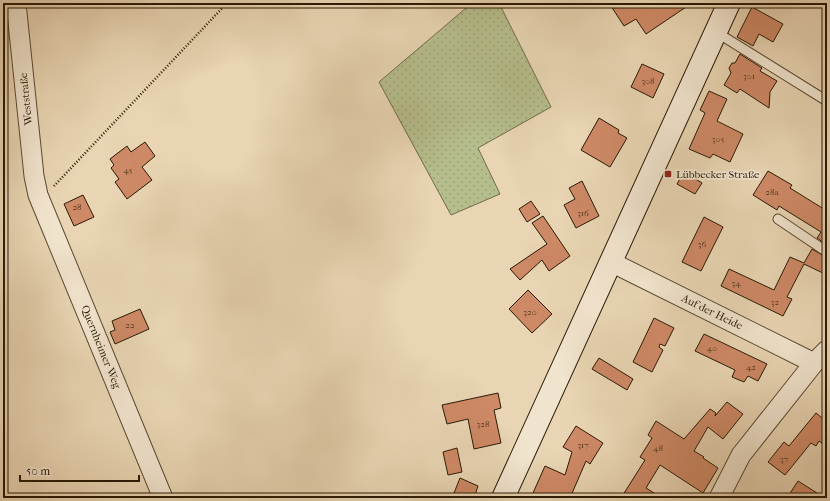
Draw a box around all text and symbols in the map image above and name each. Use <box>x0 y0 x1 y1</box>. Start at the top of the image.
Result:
house number: 301 <box>743 71 755 81</box>
street label: Weststraße <box>17 72 35 127</box>
house number: 308 <box>641 76 655 86</box>
house number: 305 <box>712 134 724 144</box>
house number: 45 <box>124 165 133 175</box>
place label: Lübbecker Straße <box>676 168 760 181</box>
marker: Lübbecker Straße <box>663 169 673 179</box>
house number: 28a <box>765 187 779 197</box>
house number: 28 <box>72 202 82 212</box>
house number: 316 <box>577 208 589 218</box>
house number: 36 <box>698 239 706 249</box>
house number: 34 <box>731 278 741 288</box>
street label: Auf der Heide <box>678 291 745 333</box>
house number: 32 <box>771 297 780 307</box>
street label: Quernheimer Weg <box>78 303 124 391</box>
house number: 320 <box>523 307 537 317</box>
house number: 22 <box>125 320 135 330</box>
house number: 40 <box>707 343 717 353</box>
house number: 42 <box>746 362 756 372</box>
house number: 328 <box>477 419 490 429</box>
house number: 317 <box>577 440 589 450</box>
house number: 48 <box>653 443 663 453</box>
house number: 37 <box>780 454 789 464</box>
scale bar <box>20 457 139 483</box>
text: 50 m <box>26 464 50 478</box>

